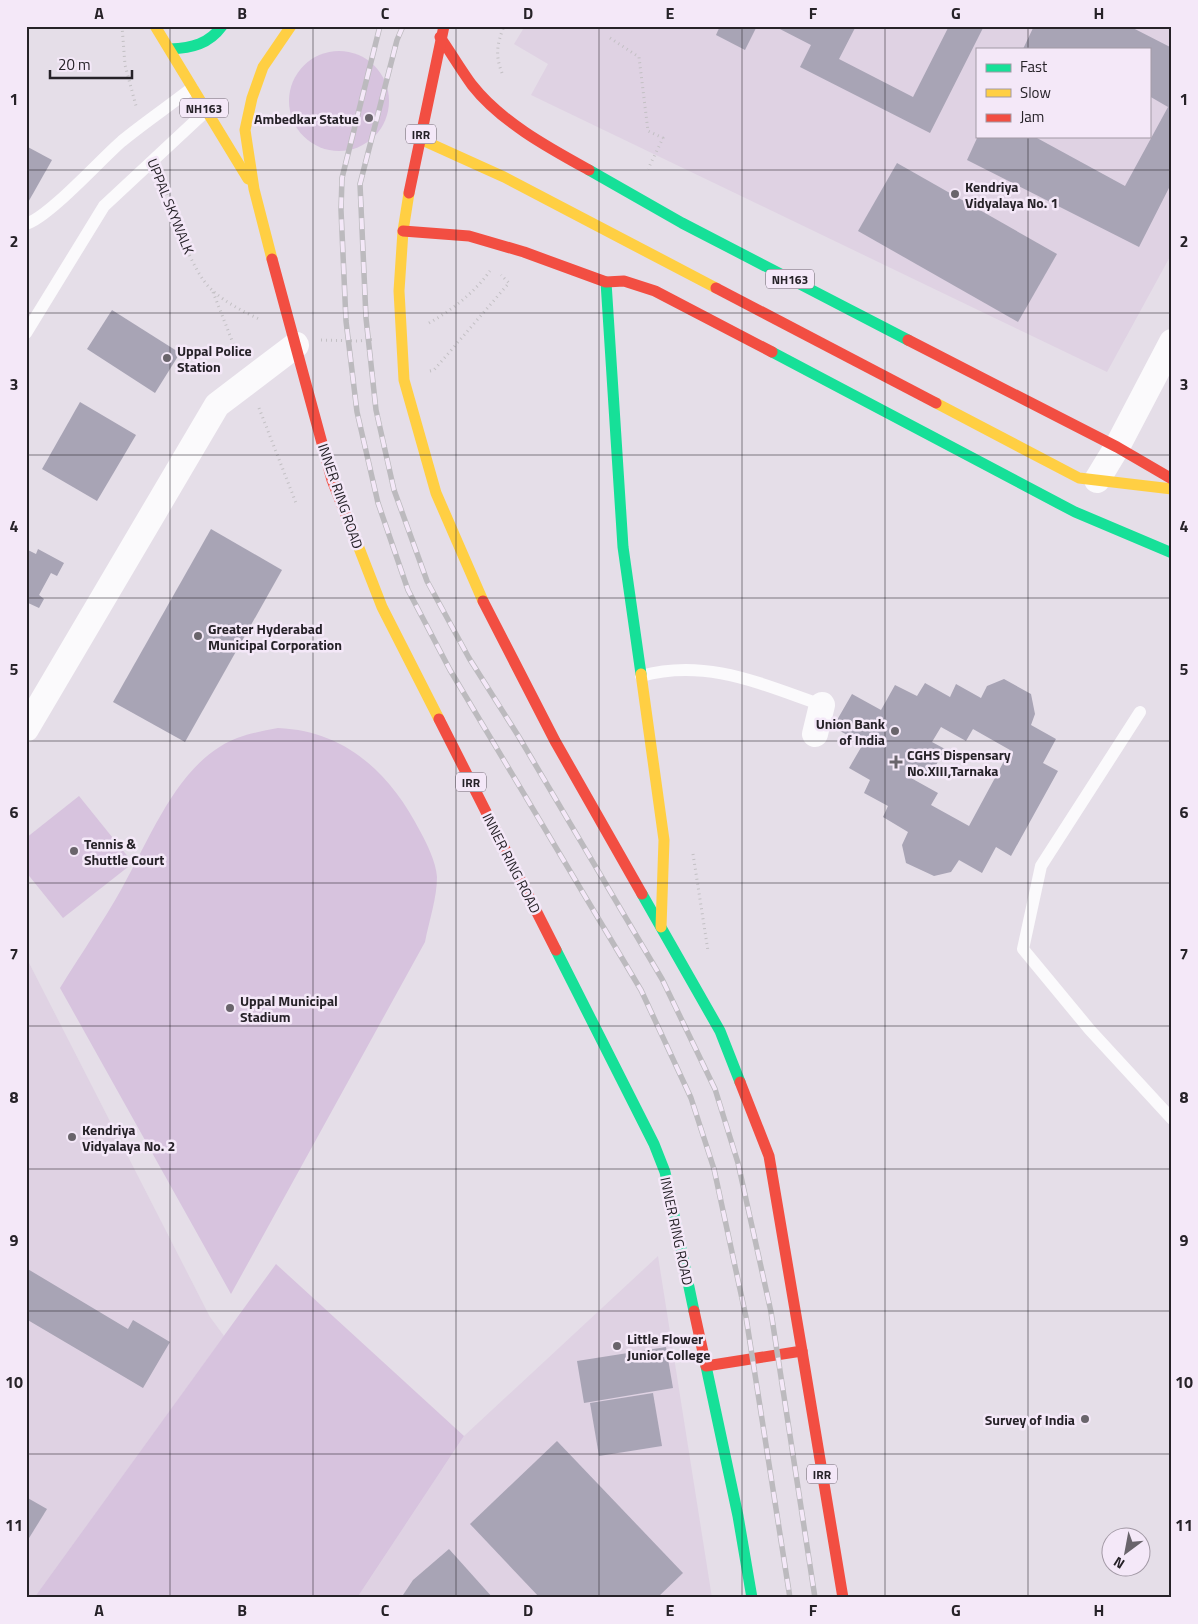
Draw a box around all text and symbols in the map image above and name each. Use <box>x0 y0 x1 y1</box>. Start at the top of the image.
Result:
text: A <box>94 1 104 25</box>
text: B <box>237 1 247 25</box>
text: C <box>381 1 390 25</box>
text: D <box>523 1 533 25</box>
text: E <box>666 1 675 25</box>
text: F <box>809 1 818 25</box>
text: G <box>951 1 961 25</box>
text: H <box>1094 1 1104 25</box>
scale bar <box>50 48 132 80</box>
legend <box>976 48 1150 138</box>
text: 20 m <box>58 53 91 76</box>
text: Fast <box>1020 55 1048 78</box>
text: Slow <box>1020 81 1051 104</box>
text: 1 <box>10 87 18 111</box>
text: 1 <box>1180 87 1188 111</box>
road number: NH163 <box>180 99 228 118</box>
text: Jam <box>1020 105 1044 128</box>
place label: Ambedkar Statue <box>254 108 359 129</box>
marker: Ambedkar Statue <box>363 112 375 124</box>
road number: IRR <box>406 125 436 144</box>
street label: UPPAL SKYWALK <box>142 155 200 257</box>
place label: Kendriya Vidyalaya No. 1 <box>965 176 1058 213</box>
marker: Kendriya Vidyalaya No. 1 <box>949 188 961 200</box>
text: 2 <box>10 229 18 253</box>
text: 2 <box>1180 229 1188 253</box>
road number: NH163 <box>766 270 814 288</box>
place label: Uppal Police Station <box>177 340 252 377</box>
marker: Uppal Police Station <box>161 352 173 364</box>
text: 3 <box>10 372 18 396</box>
text: 3 <box>1180 372 1188 396</box>
street label: INNER RING ROAD <box>313 441 369 551</box>
text: 4 <box>10 514 19 538</box>
text: 4 <box>1180 514 1189 538</box>
place label: Greater Hyderabad Municipal Corporation <box>208 618 342 655</box>
marker: Greater Hyderabad Municipal Corporation <box>192 630 204 642</box>
text: 5 <box>10 657 19 681</box>
text: 5 <box>1180 657 1189 681</box>
place label: Union Bank of India <box>816 713 886 750</box>
marker: Union Bank of India <box>889 725 901 737</box>
place label: CGHS Dispensary No.XIII,Tarnaka <box>907 744 1011 781</box>
marker: CGHS Dispensary No.XIII,Tarnaka <box>889 755 903 769</box>
road number: IRR <box>456 772 486 792</box>
text: 6 <box>10 800 19 824</box>
text: 6 <box>1180 800 1189 824</box>
street label: INNER RING ROAD <box>478 809 546 917</box>
place label: Tennis & Shuttle Court <box>84 833 164 870</box>
marker: Tennis & Shuttle Court <box>68 845 80 857</box>
text: 7 <box>10 942 18 966</box>
text: 7 <box>1180 942 1188 966</box>
place label: Uppal Municipal Stadium <box>240 990 338 1027</box>
marker: Uppal Municipal Stadium <box>224 1002 236 1014</box>
text: 8 <box>10 1085 19 1109</box>
text: 8 <box>1180 1085 1189 1109</box>
place label: Kendriya Vidyalaya No. 2 <box>82 1119 175 1156</box>
marker: Kendriya Vidyalaya No. 2 <box>66 1131 78 1143</box>
street label: INNER RING ROAD <box>655 1175 699 1287</box>
text: 9 <box>10 1228 19 1252</box>
text: 9 <box>1180 1228 1189 1252</box>
place label: Little Flower Junior College <box>627 1328 710 1365</box>
marker: Little Flower Junior College <box>611 1340 623 1352</box>
text: 10 <box>5 1370 23 1394</box>
text: 10 <box>1175 1370 1193 1394</box>
place label: Survey of India <box>985 1409 1075 1430</box>
marker: Survey of India <box>1079 1413 1091 1425</box>
road number: IRR <box>807 1465 837 1484</box>
text: 11 <box>5 1513 23 1537</box>
text: 11 <box>1175 1513 1193 1537</box>
north arrow <box>1100 1526 1150 1576</box>
text: N <box>1109 1552 1129 1575</box>
text: A <box>94 1598 104 1622</box>
text: B <box>237 1598 247 1622</box>
text: C <box>381 1598 390 1622</box>
text: D <box>523 1598 533 1622</box>
text: E <box>666 1598 675 1622</box>
text: F <box>809 1598 818 1622</box>
text: G <box>951 1598 961 1622</box>
text: H <box>1094 1598 1104 1622</box>

